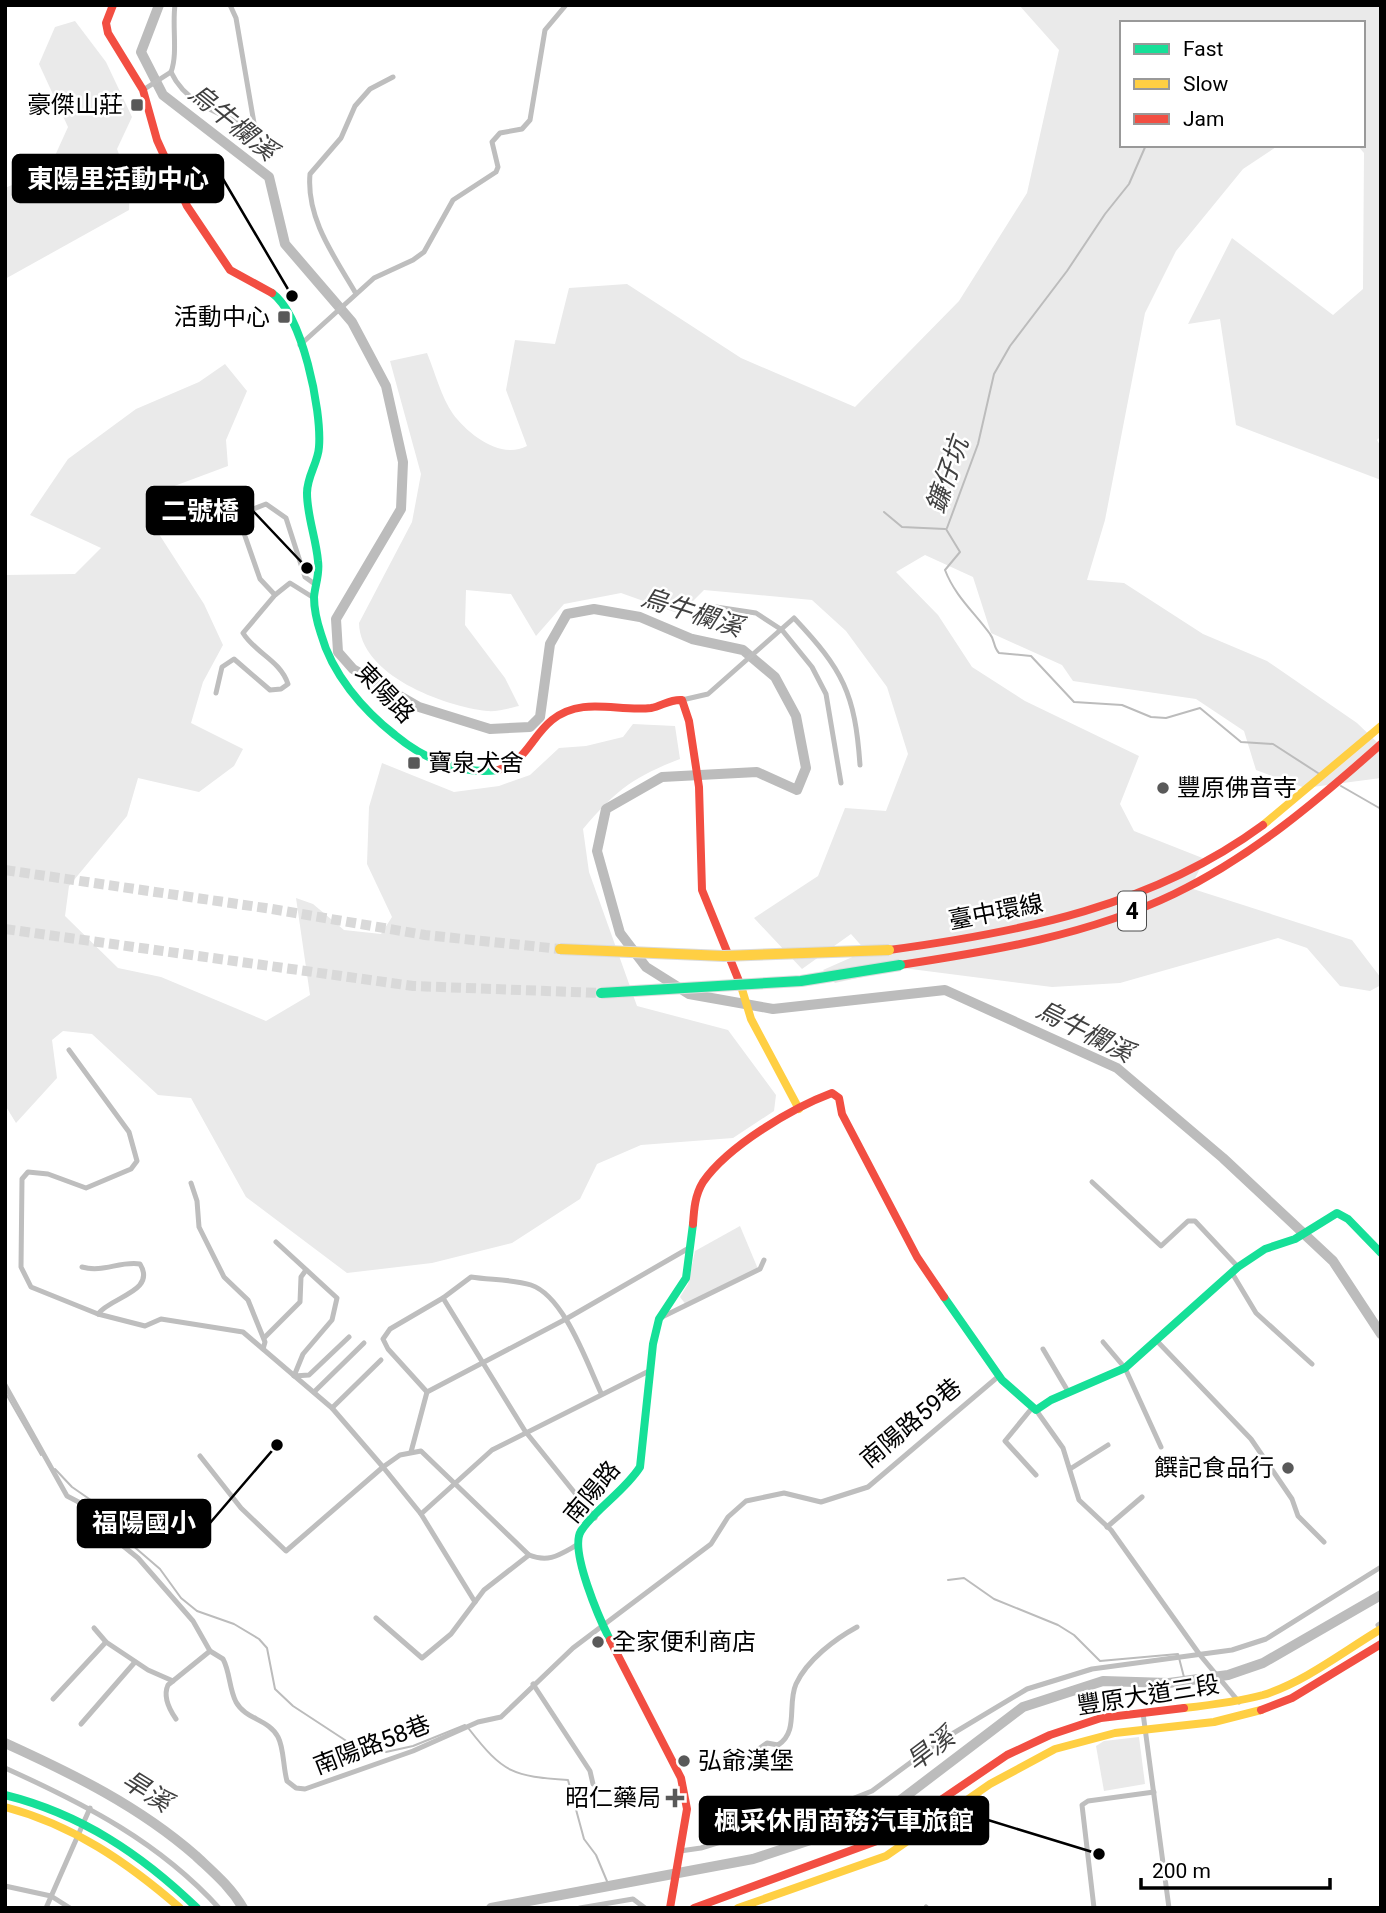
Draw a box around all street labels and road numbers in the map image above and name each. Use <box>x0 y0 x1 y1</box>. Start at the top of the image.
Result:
street label: 東陽路 <box>350 657 420 729</box>
street label: 臺中環線 <box>946 889 1046 935</box>
road number: 4 <box>1118 891 1146 930</box>
street label: 南陽路59巷 <box>855 1373 967 1473</box>
street label: 南陽路 <box>558 1455 626 1529</box>
street label: 豐原大道三段 <box>1075 1670 1221 1720</box>
street label: 南陽路58巷 <box>310 1710 434 1780</box>

